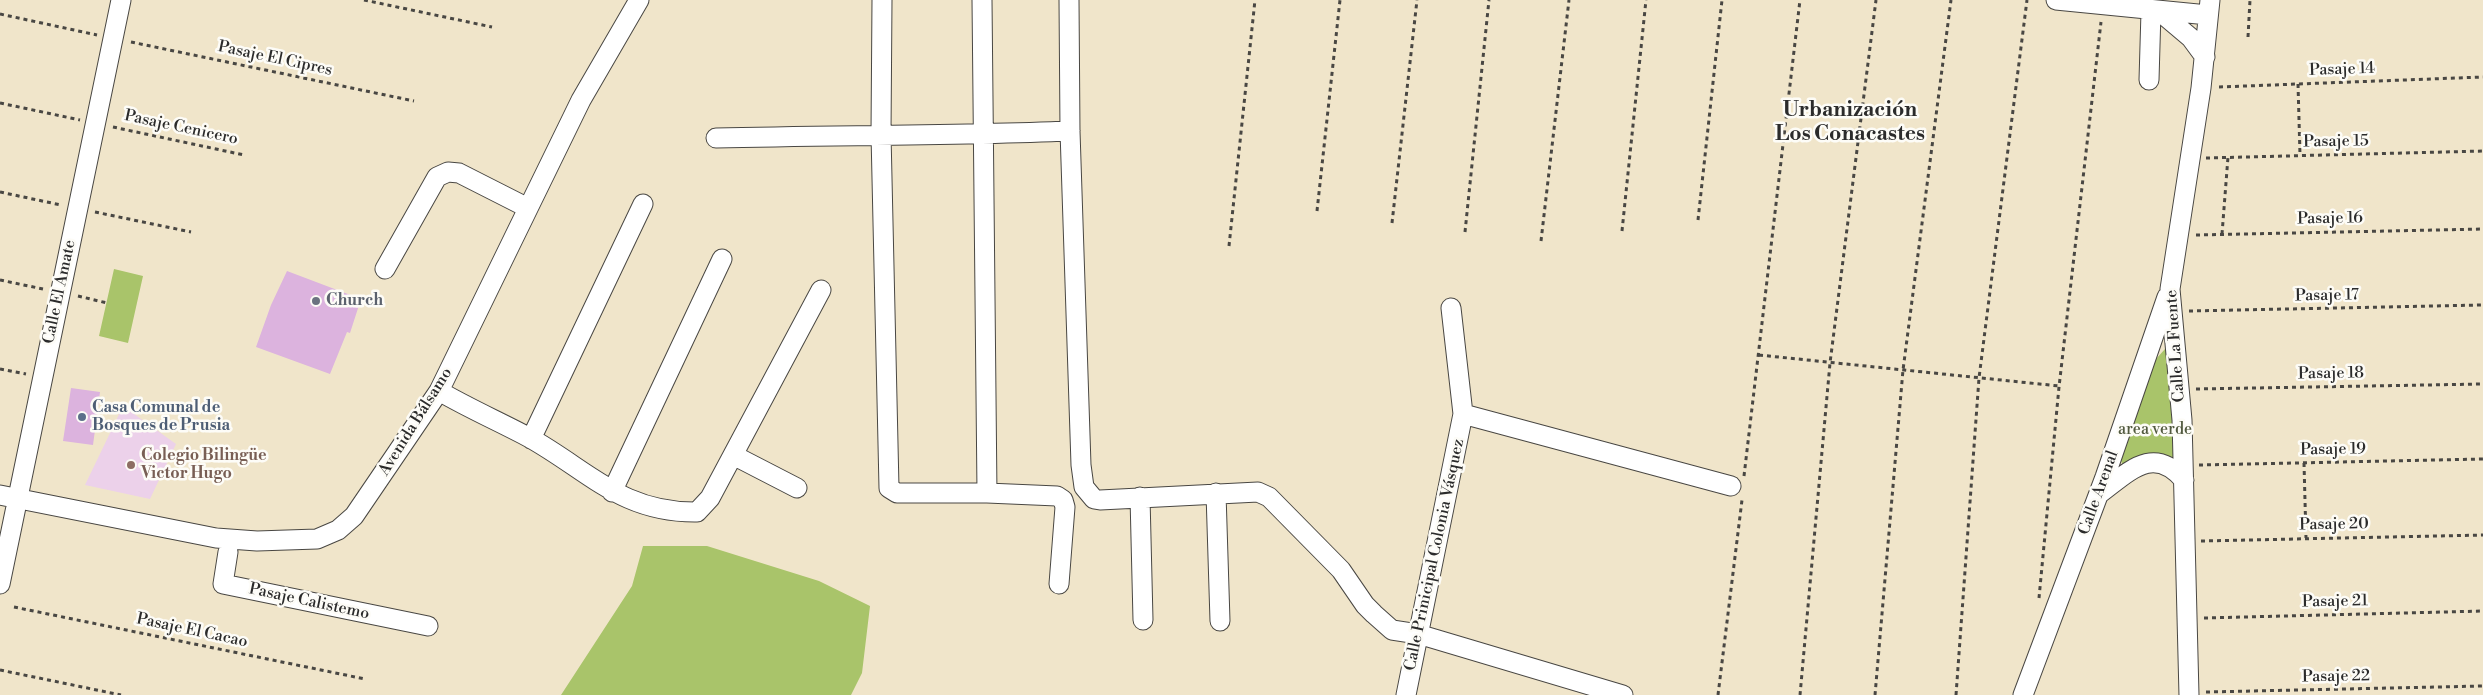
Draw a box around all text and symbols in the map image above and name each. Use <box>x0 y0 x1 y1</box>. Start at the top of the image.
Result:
street label: Pasaje El Cipres <box>216 38 334 80</box>
street label: Pasaje 14 <box>2309 59 2375 81</box>
district label: Urbanización Los Conacastes <box>1775 98 1925 148</box>
street label: Pasaje Cenicero <box>122 107 240 149</box>
street label: Pasaje 15 <box>2303 132 2369 152</box>
street label: Pasaje 16 <box>2297 209 2363 229</box>
street label: Calle El Amate <box>40 238 80 346</box>
street label: Pasaje 17 <box>2295 286 2359 306</box>
street label: Calle La Fuente <box>2162 289 2190 403</box>
place label: Church <box>326 291 383 311</box>
marker: Church <box>310 295 322 307</box>
street label: Pasaje 18 <box>2298 364 2364 384</box>
street label: Avenida Bálsamo <box>375 365 457 479</box>
place label: Casa Comunal de Bosques de Prusia <box>92 398 230 436</box>
marker: Casa Comunal de Bosques de Prusia <box>76 411 88 423</box>
park label: area verde <box>2118 420 2192 440</box>
street label: Calle Prinicipal Colonia Vásquez <box>1401 437 1469 673</box>
street label: Pasaje 19 <box>2300 440 2366 460</box>
place label: Colegio Bilingüe Victor Hugo <box>141 446 267 484</box>
street label: Calle Arenal <box>2075 448 2123 538</box>
marker: Colegio Bilingüe Victor Hugo <box>125 459 137 471</box>
street label: Pasaje 20 <box>2299 515 2369 535</box>
street label: Pasaje Calistemo <box>247 580 371 624</box>
street label: Pasaje 21 <box>2302 592 2368 612</box>
street label: Pasaje El Cacao <box>135 610 249 652</box>
street label: Pasaje 22 <box>2302 667 2370 687</box>

